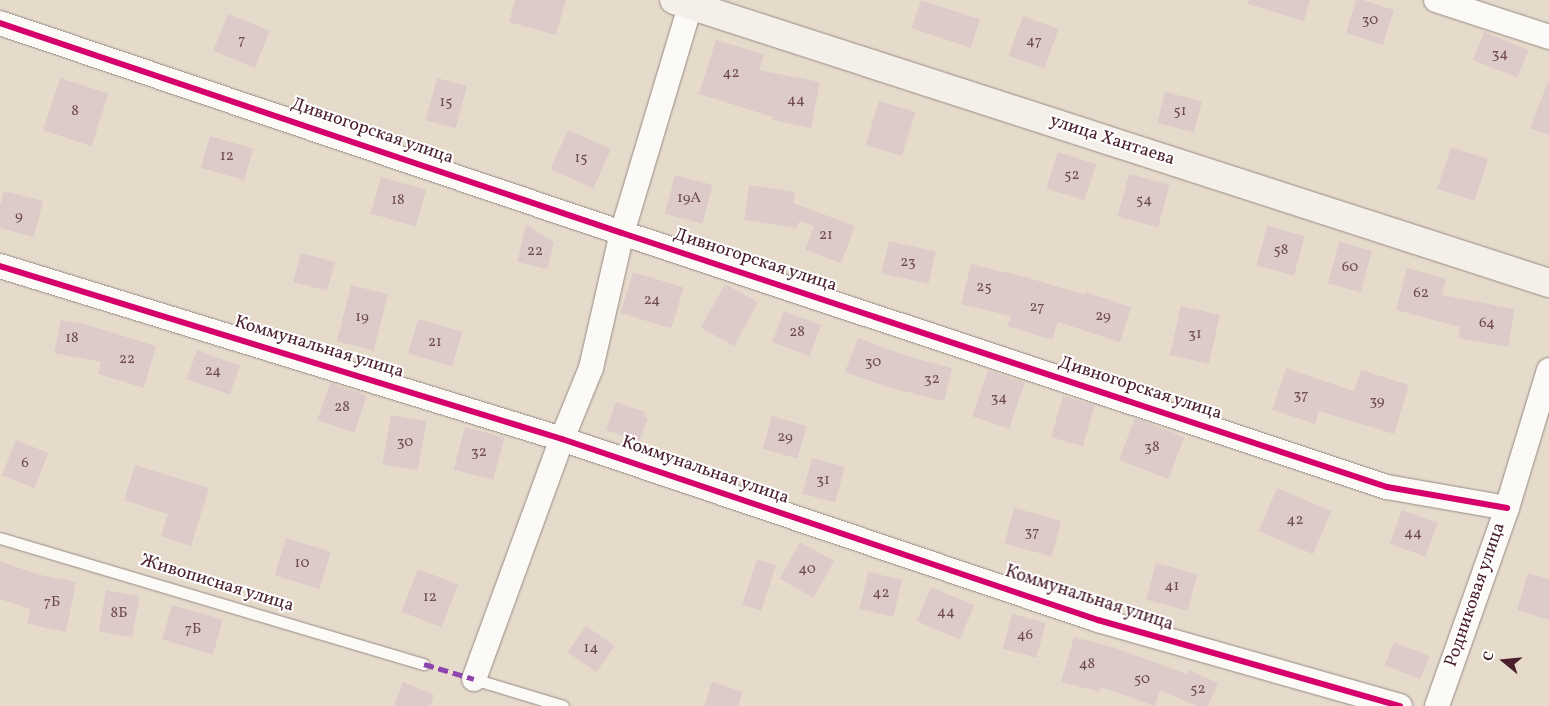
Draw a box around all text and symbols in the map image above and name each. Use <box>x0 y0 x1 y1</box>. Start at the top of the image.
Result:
house number: 30 <box>1362 12 1378 30</box>
house number: 7 <box>238 32 246 50</box>
house number: 47 <box>1026 33 1042 51</box>
house number: 34 <box>1492 46 1508 64</box>
house number: 42 <box>722 65 740 83</box>
house number: 44 <box>787 92 805 110</box>
street label: Дивногорская улица <box>288 94 456 170</box>
house number: 15 <box>439 94 453 112</box>
house number: 8 <box>71 103 79 121</box>
house number: 51 <box>1173 103 1187 121</box>
street label: улица Хантаева <box>1047 111 1177 171</box>
house number: 12 <box>220 148 234 166</box>
house number: 15 <box>574 150 588 168</box>
house number: 52 <box>1064 167 1080 185</box>
house number: 19А <box>677 190 701 208</box>
house number: 18 <box>391 192 405 210</box>
house number: 54 <box>1136 192 1152 210</box>
house number: 9 <box>15 208 23 226</box>
street label: Дивногорская улица <box>670 224 840 298</box>
house number: 21 <box>819 227 833 245</box>
house number: 58 <box>1274 242 1288 260</box>
house number: 22 <box>527 243 543 261</box>
house number: 23 <box>900 254 916 272</box>
house number: 60 <box>1342 259 1358 277</box>
house number: 25 <box>976 279 992 297</box>
house number: 62 <box>1413 285 1429 303</box>
house number: 24 <box>644 292 660 310</box>
house number: 27 <box>1030 299 1044 317</box>
house number: 29 <box>1095 308 1111 326</box>
house number: 19 <box>355 309 369 327</box>
street label: Коммунальная улица <box>232 312 406 384</box>
house number: 64 <box>1479 315 1495 333</box>
house number: 28 <box>789 324 805 342</box>
house number: 31 <box>1188 326 1202 344</box>
house number: 18 <box>65 330 79 348</box>
house number: 21 <box>428 334 442 352</box>
house number: 22 <box>119 351 135 369</box>
street label: Дивногорская улица <box>1055 352 1225 426</box>
house number: 30 <box>865 354 881 372</box>
house number: 24 <box>205 363 221 381</box>
house number: 32 <box>924 371 940 389</box>
house number: 37 <box>1294 387 1308 405</box>
house number: 34 <box>991 390 1007 408</box>
house number: 39 <box>1369 393 1385 411</box>
house number: 28 <box>334 399 350 417</box>
house number: 29 <box>777 429 793 447</box>
street label: Коммунальная улица <box>618 432 792 510</box>
house number: 30 <box>397 434 413 452</box>
house number: 38 <box>1144 439 1160 457</box>
house number: 32 <box>471 444 487 462</box>
house number: 6 <box>21 455 29 473</box>
house number: 31 <box>816 472 830 490</box>
house number: 42 <box>1286 512 1304 530</box>
street label: Родниковая улица <box>1441 520 1511 670</box>
house number: 37 <box>1025 524 1039 542</box>
house number: 44 <box>1404 525 1422 543</box>
street label: Живописная улица <box>138 550 296 618</box>
house number: 10 <box>295 555 309 573</box>
house number: 40 <box>798 561 816 579</box>
street label: Коммунальная улица <box>1002 561 1176 637</box>
house number: 41 <box>1165 578 1179 596</box>
house number: 42 <box>872 585 890 603</box>
house number: 12 <box>423 589 437 607</box>
house number: 7Б <box>44 594 60 612</box>
house number: 44 <box>937 604 955 622</box>
house number: 8Б <box>111 605 127 623</box>
house number: 7Б <box>185 621 201 639</box>
house number: 46 <box>1017 627 1033 645</box>
north arrow <box>1479 636 1529 686</box>
house number: 14 <box>584 640 598 658</box>
text: С <box>1479 649 1500 664</box>
house number: 48 <box>1079 656 1095 674</box>
house number: 50 <box>1134 671 1150 689</box>
house number: 52 <box>1190 681 1206 699</box>

